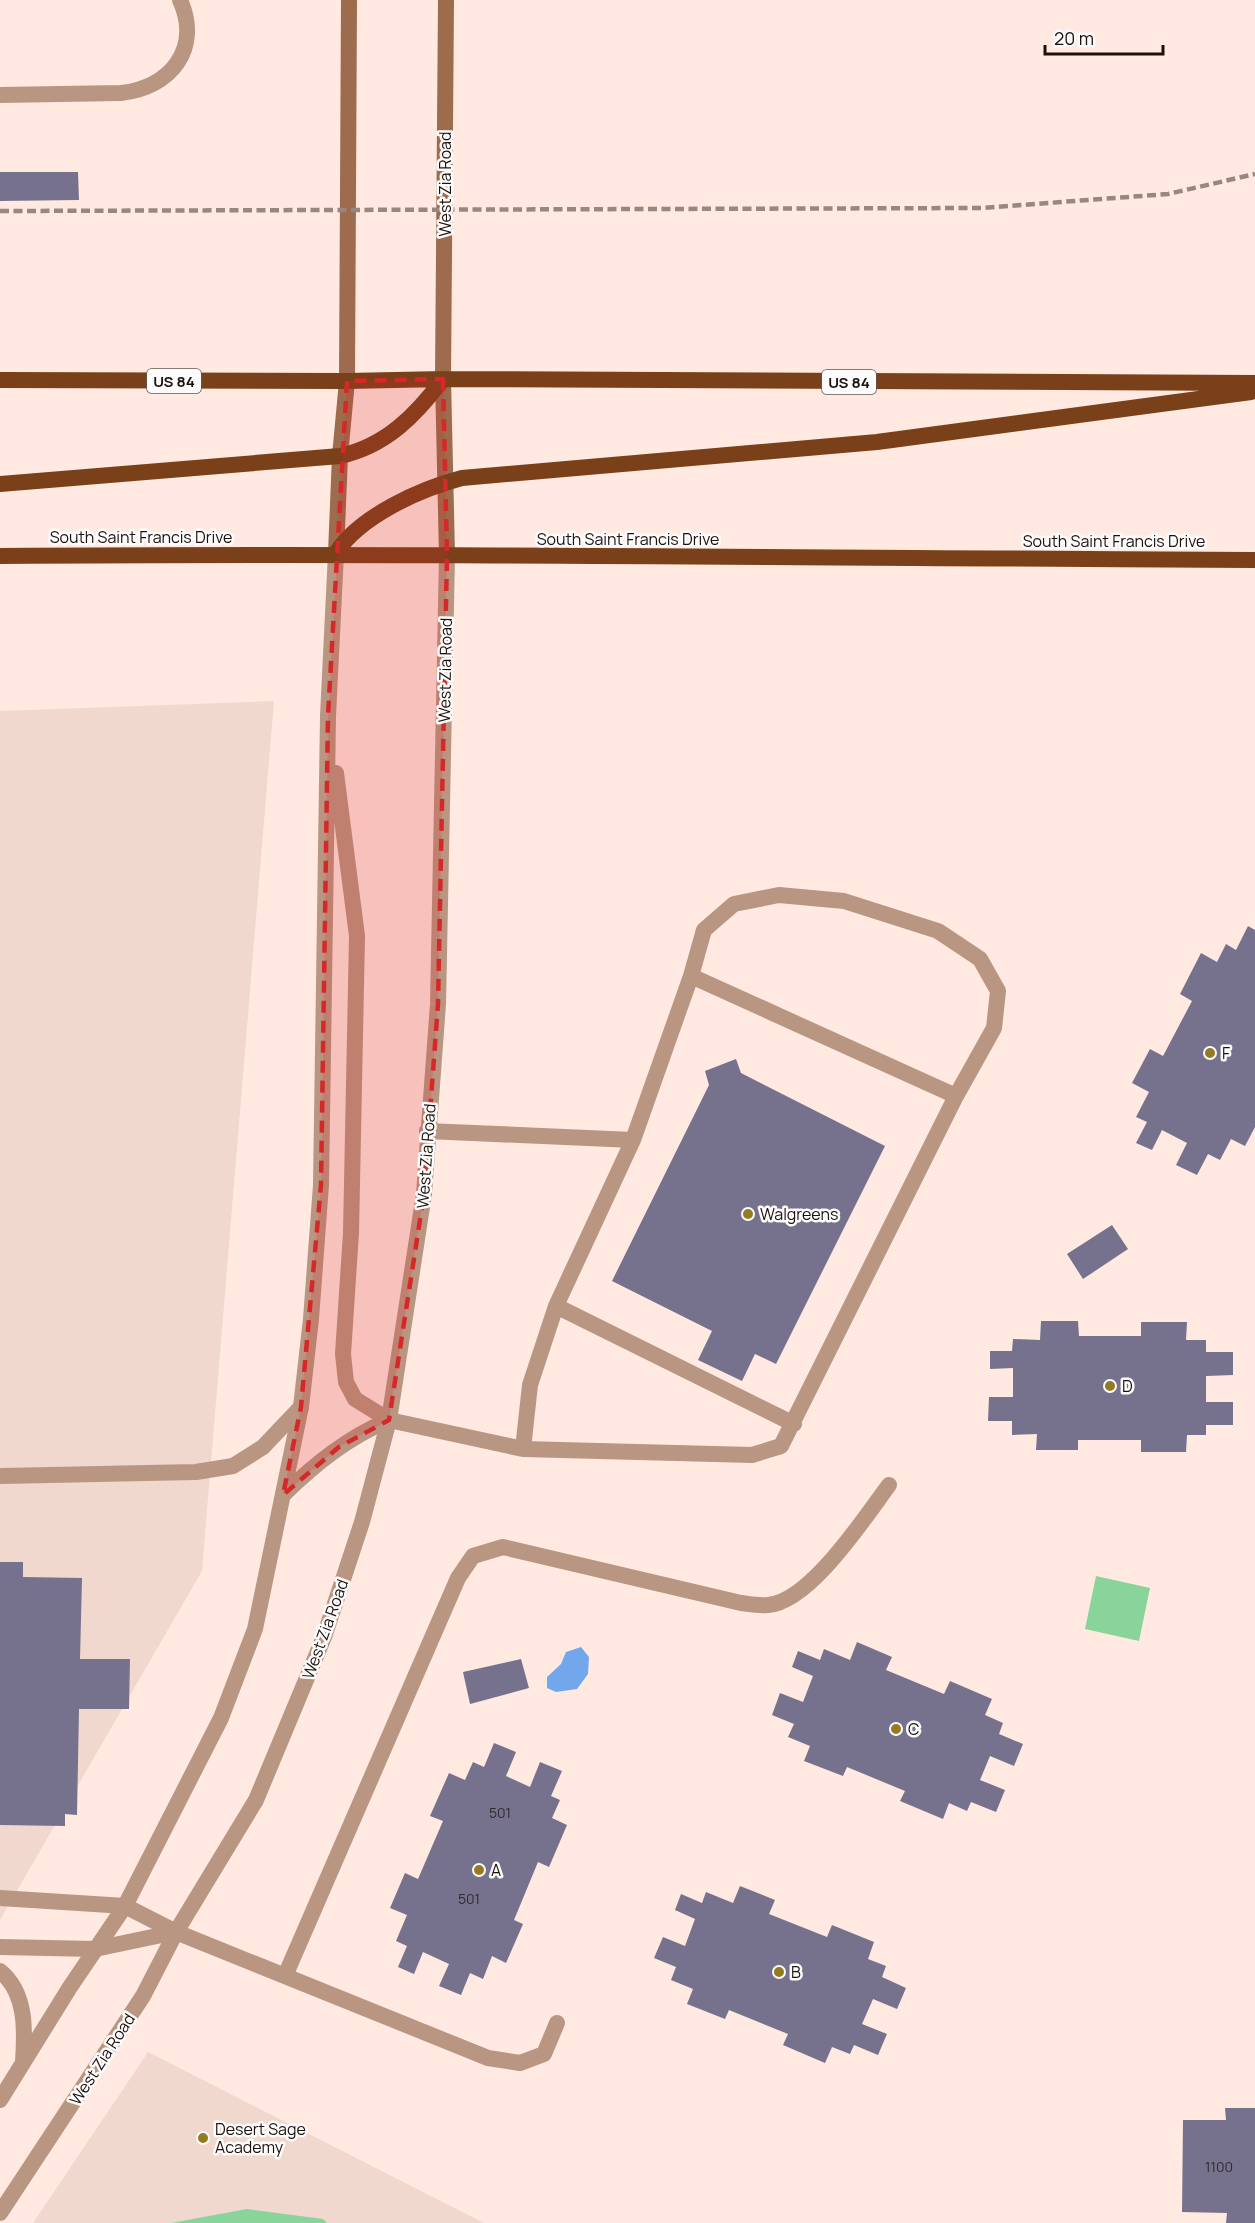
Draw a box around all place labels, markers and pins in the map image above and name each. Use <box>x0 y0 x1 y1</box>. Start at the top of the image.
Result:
place label: F <box>1222 1042 1230 1064</box>
marker: F <box>1203 1046 1217 1060</box>
place label: Walgreens <box>760 1203 838 1225</box>
marker: Walgreens <box>741 1207 755 1221</box>
place label: D <box>1122 1375 1133 1397</box>
marker: D <box>1103 1379 1117 1393</box>
place label: C <box>908 1718 919 1740</box>
marker: C <box>889 1722 903 1736</box>
place label: A <box>491 1859 501 1881</box>
marker: A <box>472 1863 486 1877</box>
place label: B <box>791 1961 801 1983</box>
marker: B <box>772 1965 786 1979</box>
place label: Desert Sage Academy <box>215 2118 306 2158</box>
marker: Desert Sage Academy <box>196 2131 210 2145</box>

